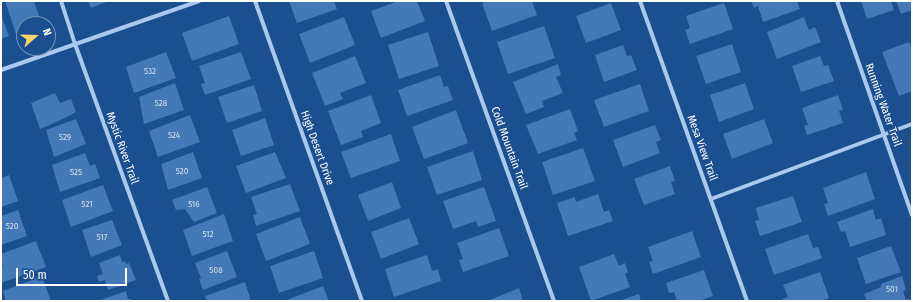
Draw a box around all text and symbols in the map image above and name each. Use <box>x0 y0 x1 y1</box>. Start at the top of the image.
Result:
north arrow <box>16 16 56 56</box>
text: N <box>40 27 54 37</box>
street label: Running Water Trail <box>862 62 904 148</box>
house number: 532 <box>144 66 156 76</box>
house number: 528 <box>155 98 167 108</box>
street label: Cold Mountain Trail <box>488 105 530 191</box>
street label: High Desert Drive <box>297 109 337 187</box>
street label: Mystic River Trail <box>103 110 141 186</box>
street label: Mesa View Trail <box>684 113 720 183</box>
house number: 524 <box>168 130 180 140</box>
house number: 529 <box>59 132 71 142</box>
house number: 520 <box>176 166 188 176</box>
house number: 525 <box>70 167 82 177</box>
house number: 521 <box>81 199 93 209</box>
house number: 516 <box>188 199 200 209</box>
house number: 520 <box>6 221 18 231</box>
house number: 512 <box>202 229 214 239</box>
house number: 517 <box>97 232 107 242</box>
scale bar <box>18 260 129 286</box>
house number: 508 <box>209 265 223 275</box>
text: 50 m <box>23 268 47 282</box>
house number: 501 <box>886 284 898 294</box>

